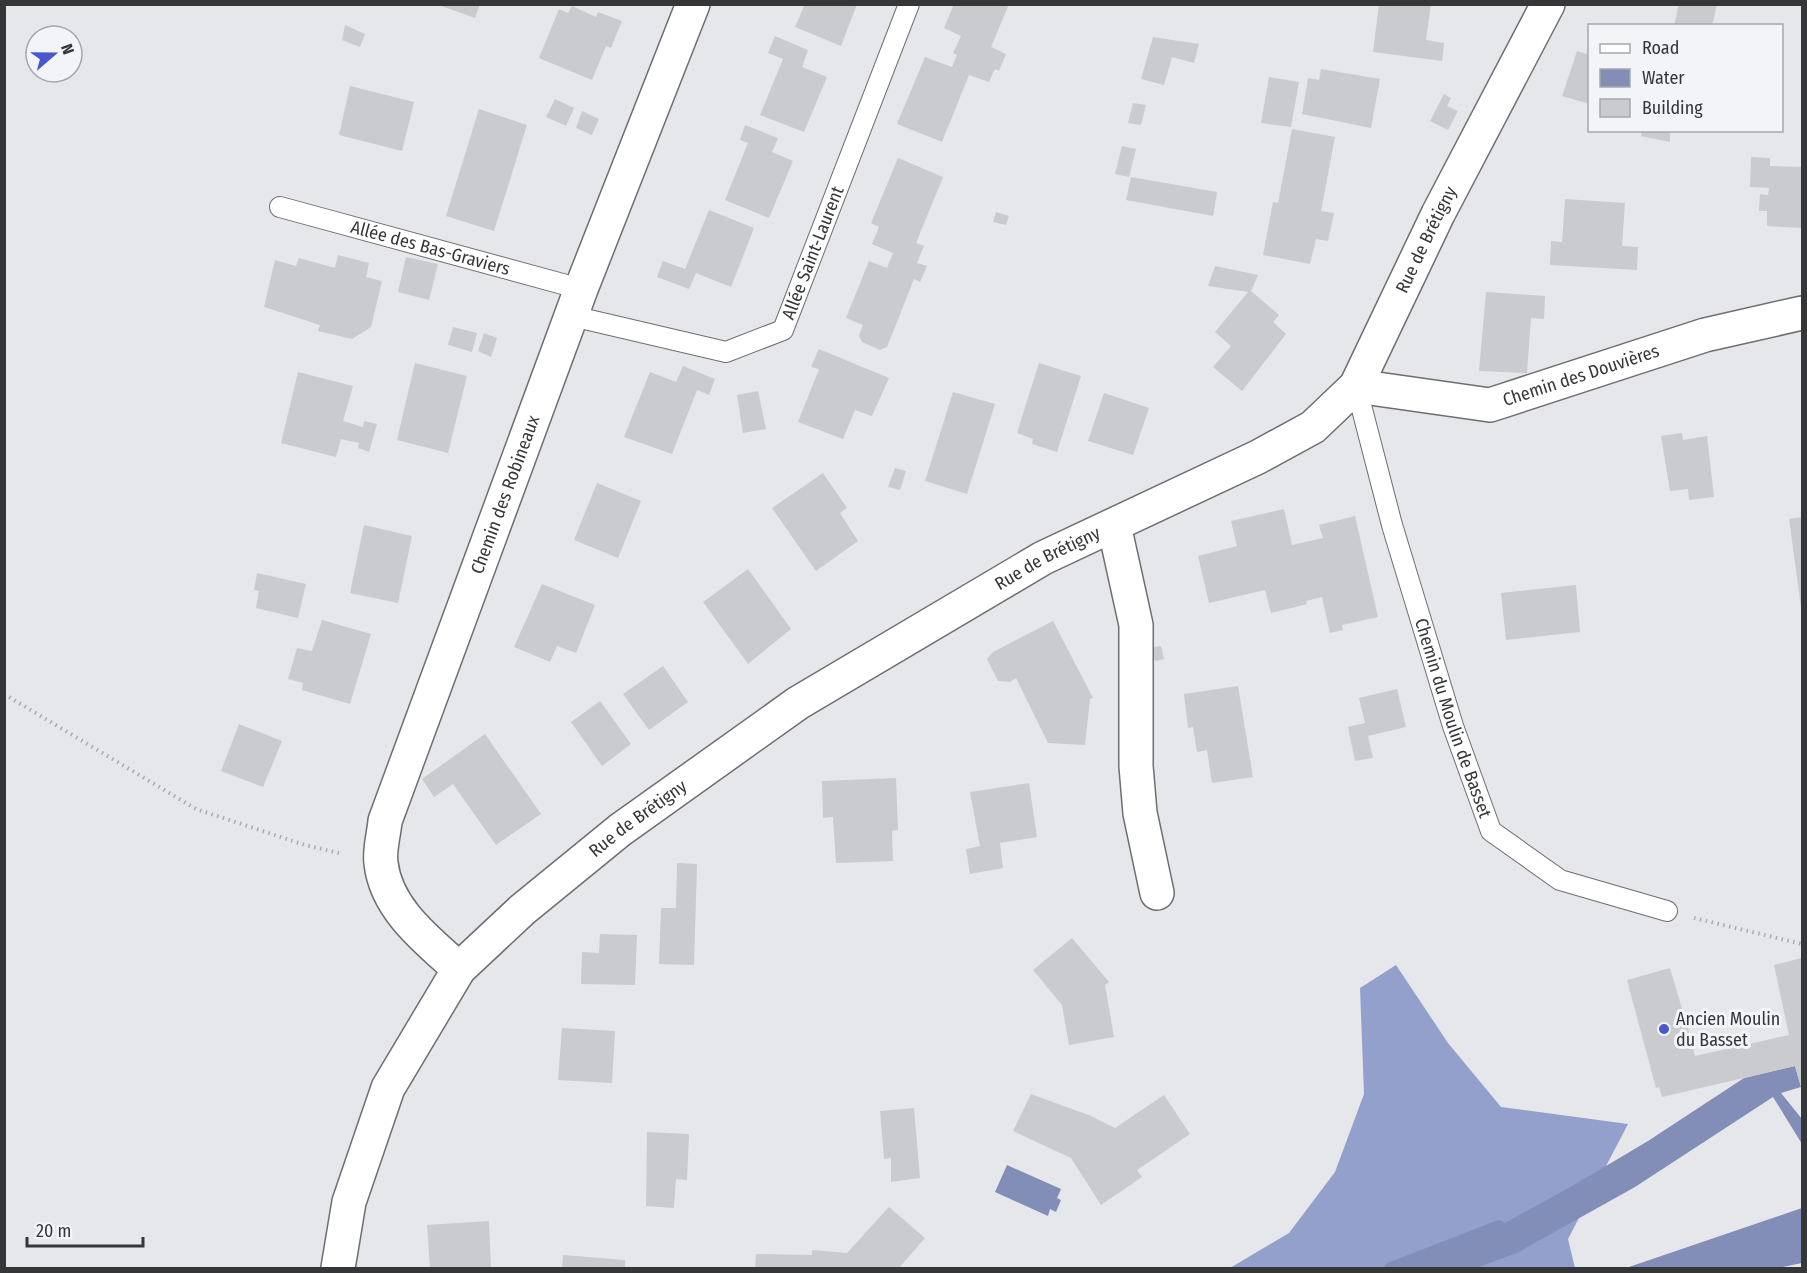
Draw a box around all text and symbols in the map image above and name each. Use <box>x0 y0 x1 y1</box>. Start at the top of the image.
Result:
north arrow <box>24 24 84 84</box>
legend <box>1588 24 1783 132</box>
text: Road <box>1642 37 1679 59</box>
text: N <box>57 41 78 57</box>
text: Water <box>1642 67 1685 89</box>
text: Building <box>1642 97 1703 119</box>
street label: Allée Saint-Laurent <box>777 183 849 322</box>
street label: Rue de Brétigny <box>1391 183 1462 297</box>
street label: Allée des Bas-Graviers <box>349 216 513 280</box>
street label: Chemin des Douvières <box>1500 340 1662 411</box>
street label: Chemin des Robineaux <box>466 412 545 577</box>
street label: Rue de Brétigny <box>991 522 1104 595</box>
street label: Chemin du Moulin de Basset <box>1410 616 1496 821</box>
street label: Rue de Brétigny <box>585 775 691 862</box>
place label: Ancien Moulin du Basset <box>1676 1008 1780 1051</box>
marker: Ancien Moulin du Basset <box>1657 1022 1671 1036</box>
scale bar <box>27 1210 142 1248</box>
text: 20 m <box>36 1220 71 1242</box>

